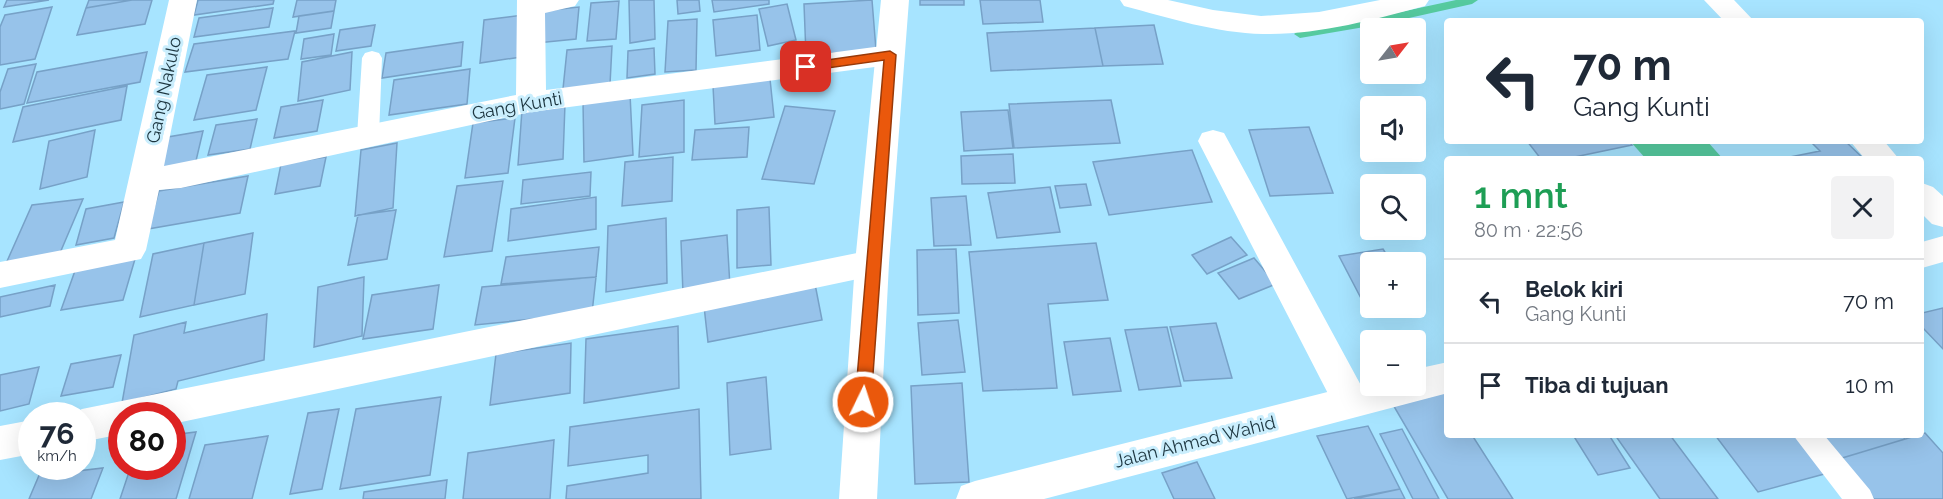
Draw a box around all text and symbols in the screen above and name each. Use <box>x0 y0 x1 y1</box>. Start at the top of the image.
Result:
north arrow <box>1360 18 1426 84</box>
map controls <box>1360 18 1426 396</box>
street label: Gang Nakulo <box>142 34 185 145</box>
pin <box>780 41 831 92</box>
text: 70 m <box>1573 41 1672 90</box>
icon: left <box>1474 42 1552 120</box>
icon: arrive <box>789 50 822 83</box>
street label: Gang Kunti <box>470 87 564 124</box>
text: Gang Kunti <box>1573 91 1710 122</box>
button: sound <box>1360 96 1426 162</box>
button: search <box>1360 174 1426 240</box>
text: 1 mnt <box>1474 174 1568 216</box>
button: close <box>1831 176 1894 239</box>
text: 80 m · 22:56 <box>1474 218 1583 242</box>
button: + <box>1360 252 1426 318</box>
text: Belok kiri <box>1525 276 1623 302</box>
icon: left <box>1474 285 1507 318</box>
text: 70 m <box>1843 288 1894 314</box>
text: Gang Kunti <box>1525 302 1626 326</box>
button: − <box>1360 330 1426 396</box>
icon: arrive <box>1474 369 1507 402</box>
position arrow <box>831 370 895 434</box>
text: Tiba di tujuan <box>1525 372 1668 398</box>
text: 10 m <box>1845 372 1894 398</box>
speed limit sign: 80 <box>108 402 186 480</box>
street label: Jalan Ahmad Wahid <box>1112 411 1277 472</box>
text: 76 <box>39 416 75 451</box>
text: km/h <box>37 447 77 465</box>

